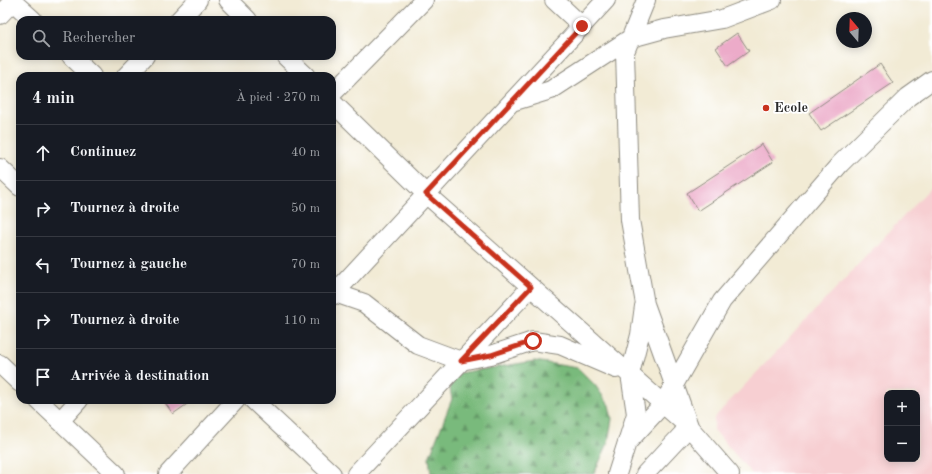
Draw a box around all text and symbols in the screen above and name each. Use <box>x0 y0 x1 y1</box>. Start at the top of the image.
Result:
north arrow <box>836 12 872 48</box>
search box <box>16 16 336 60</box>
route end <box>573 17 591 35</box>
icon: search <box>30 27 52 49</box>
text: Rechercher <box>62 31 135 46</box>
text: 4 min <box>32 90 75 107</box>
text: À pied · 270 m <box>236 91 320 104</box>
place label: Ecole <box>774 101 808 115</box>
marker: Ecole <box>761 103 771 113</box>
icon: ahead <box>32 142 54 164</box>
text: Continuez <box>70 145 136 160</box>
text: 40 m <box>291 146 320 159</box>
icon: right <box>32 198 54 220</box>
text: Tournez à droite <box>70 201 180 216</box>
text: 50 m <box>291 202 320 215</box>
icon: left <box>32 254 54 276</box>
text: Tournez à gauche <box>70 257 187 272</box>
text: 70 m <box>291 258 320 271</box>
icon: right <box>32 310 54 332</box>
text: Tournez à droite <box>70 313 180 328</box>
text: 110 m <box>283 314 320 327</box>
route start <box>524 332 542 350</box>
icon: arrive <box>32 366 54 388</box>
text: Arrivée à destination <box>70 369 209 384</box>
map controls <box>884 390 920 462</box>
button: + <box>884 390 920 426</box>
button: − <box>884 426 920 462</box>

